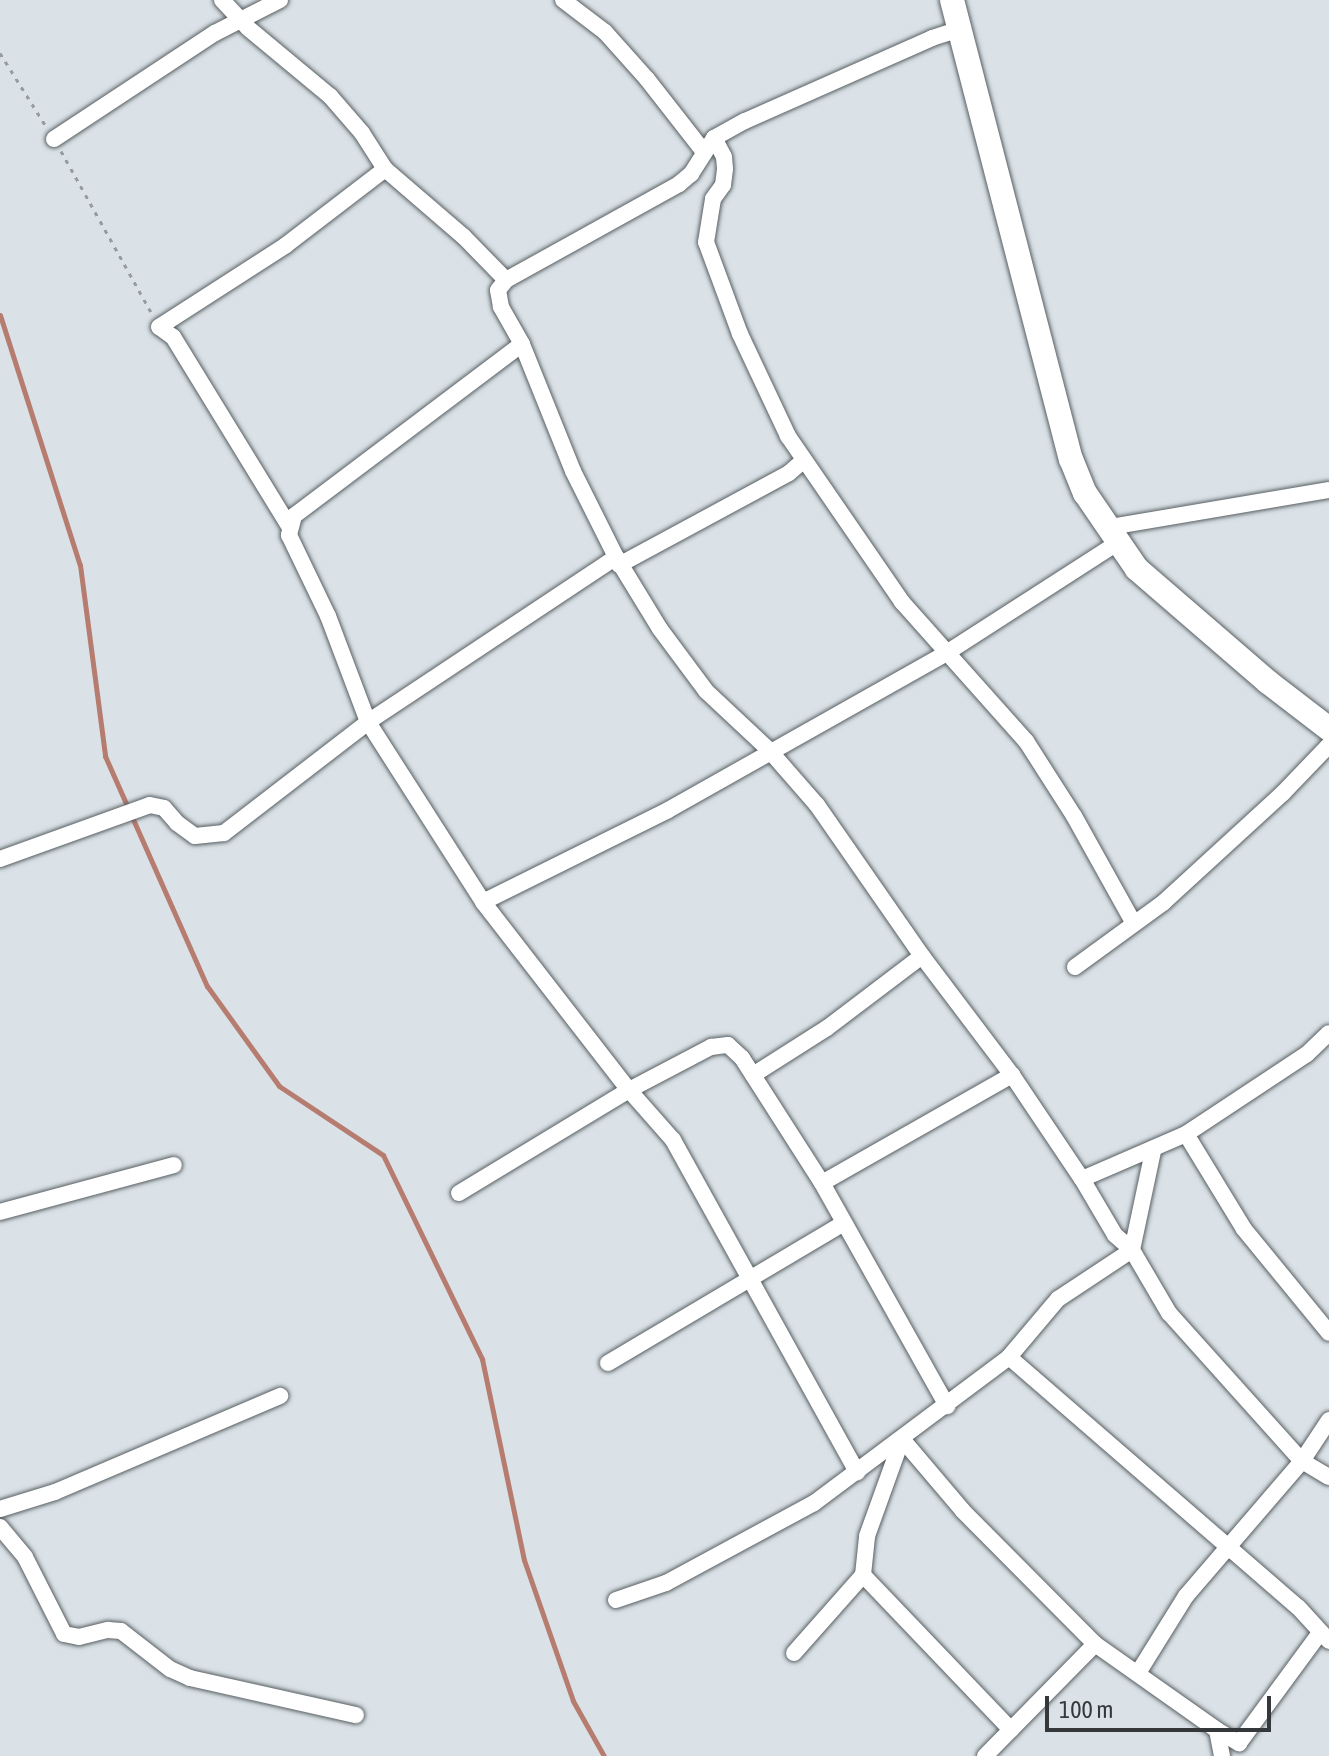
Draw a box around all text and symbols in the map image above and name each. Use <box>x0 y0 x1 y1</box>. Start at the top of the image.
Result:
scale bar <box>1049 1680 1275 1730</box>
text: 100 m <box>1059 1696 1113 1723</box>

